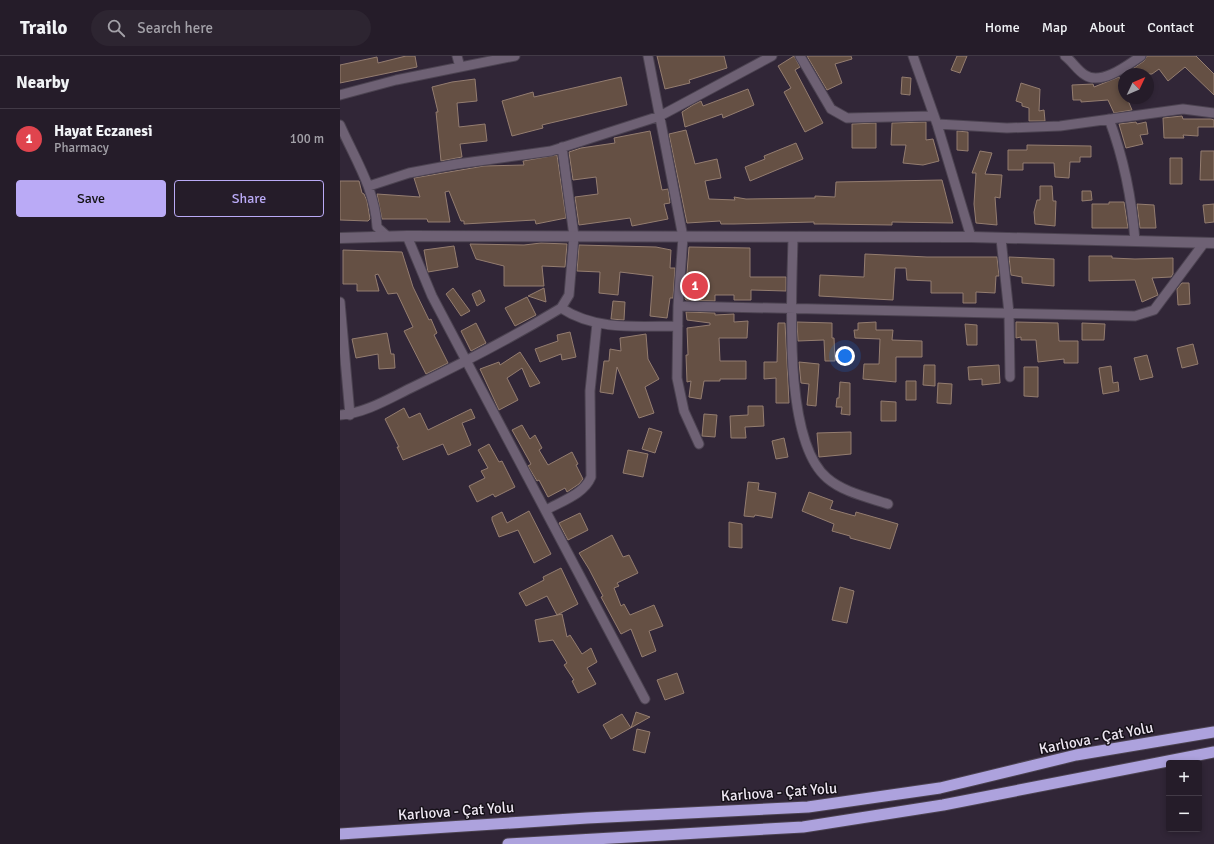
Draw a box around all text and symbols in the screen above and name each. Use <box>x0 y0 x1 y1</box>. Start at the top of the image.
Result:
search box <box>91 10 371 46</box>
text: Trailo <box>20 16 67 40</box>
icon: search <box>105 17 127 39</box>
text: Search here <box>137 19 213 37</box>
text: Home <box>985 19 1020 36</box>
text: Map <box>1042 19 1067 36</box>
text: About <box>1089 19 1125 36</box>
text: Contact <box>1147 19 1194 36</box>
north arrow <box>1118 68 1154 104</box>
text: Nearby <box>16 72 69 93</box>
text: Hayat Eczanesi <box>54 122 152 140</box>
text: 1 <box>25 131 33 147</box>
text: 100 m <box>290 131 324 147</box>
text: Pharmacy <box>54 140 109 156</box>
button: Save <box>16 180 166 217</box>
button: Share <box>174 180 324 217</box>
pin: 1 <box>682 271 708 301</box>
your location <box>835 346 855 366</box>
street label: Karlıova - Çat Yolu <box>1037 718 1155 758</box>
map controls <box>1166 760 1202 832</box>
button: + <box>1166 760 1202 796</box>
street label: Karlıova - Çat Yolu <box>720 779 838 805</box>
button: − <box>1166 796 1202 832</box>
street label: Karlıova - Çat Yolu <box>397 798 515 824</box>

